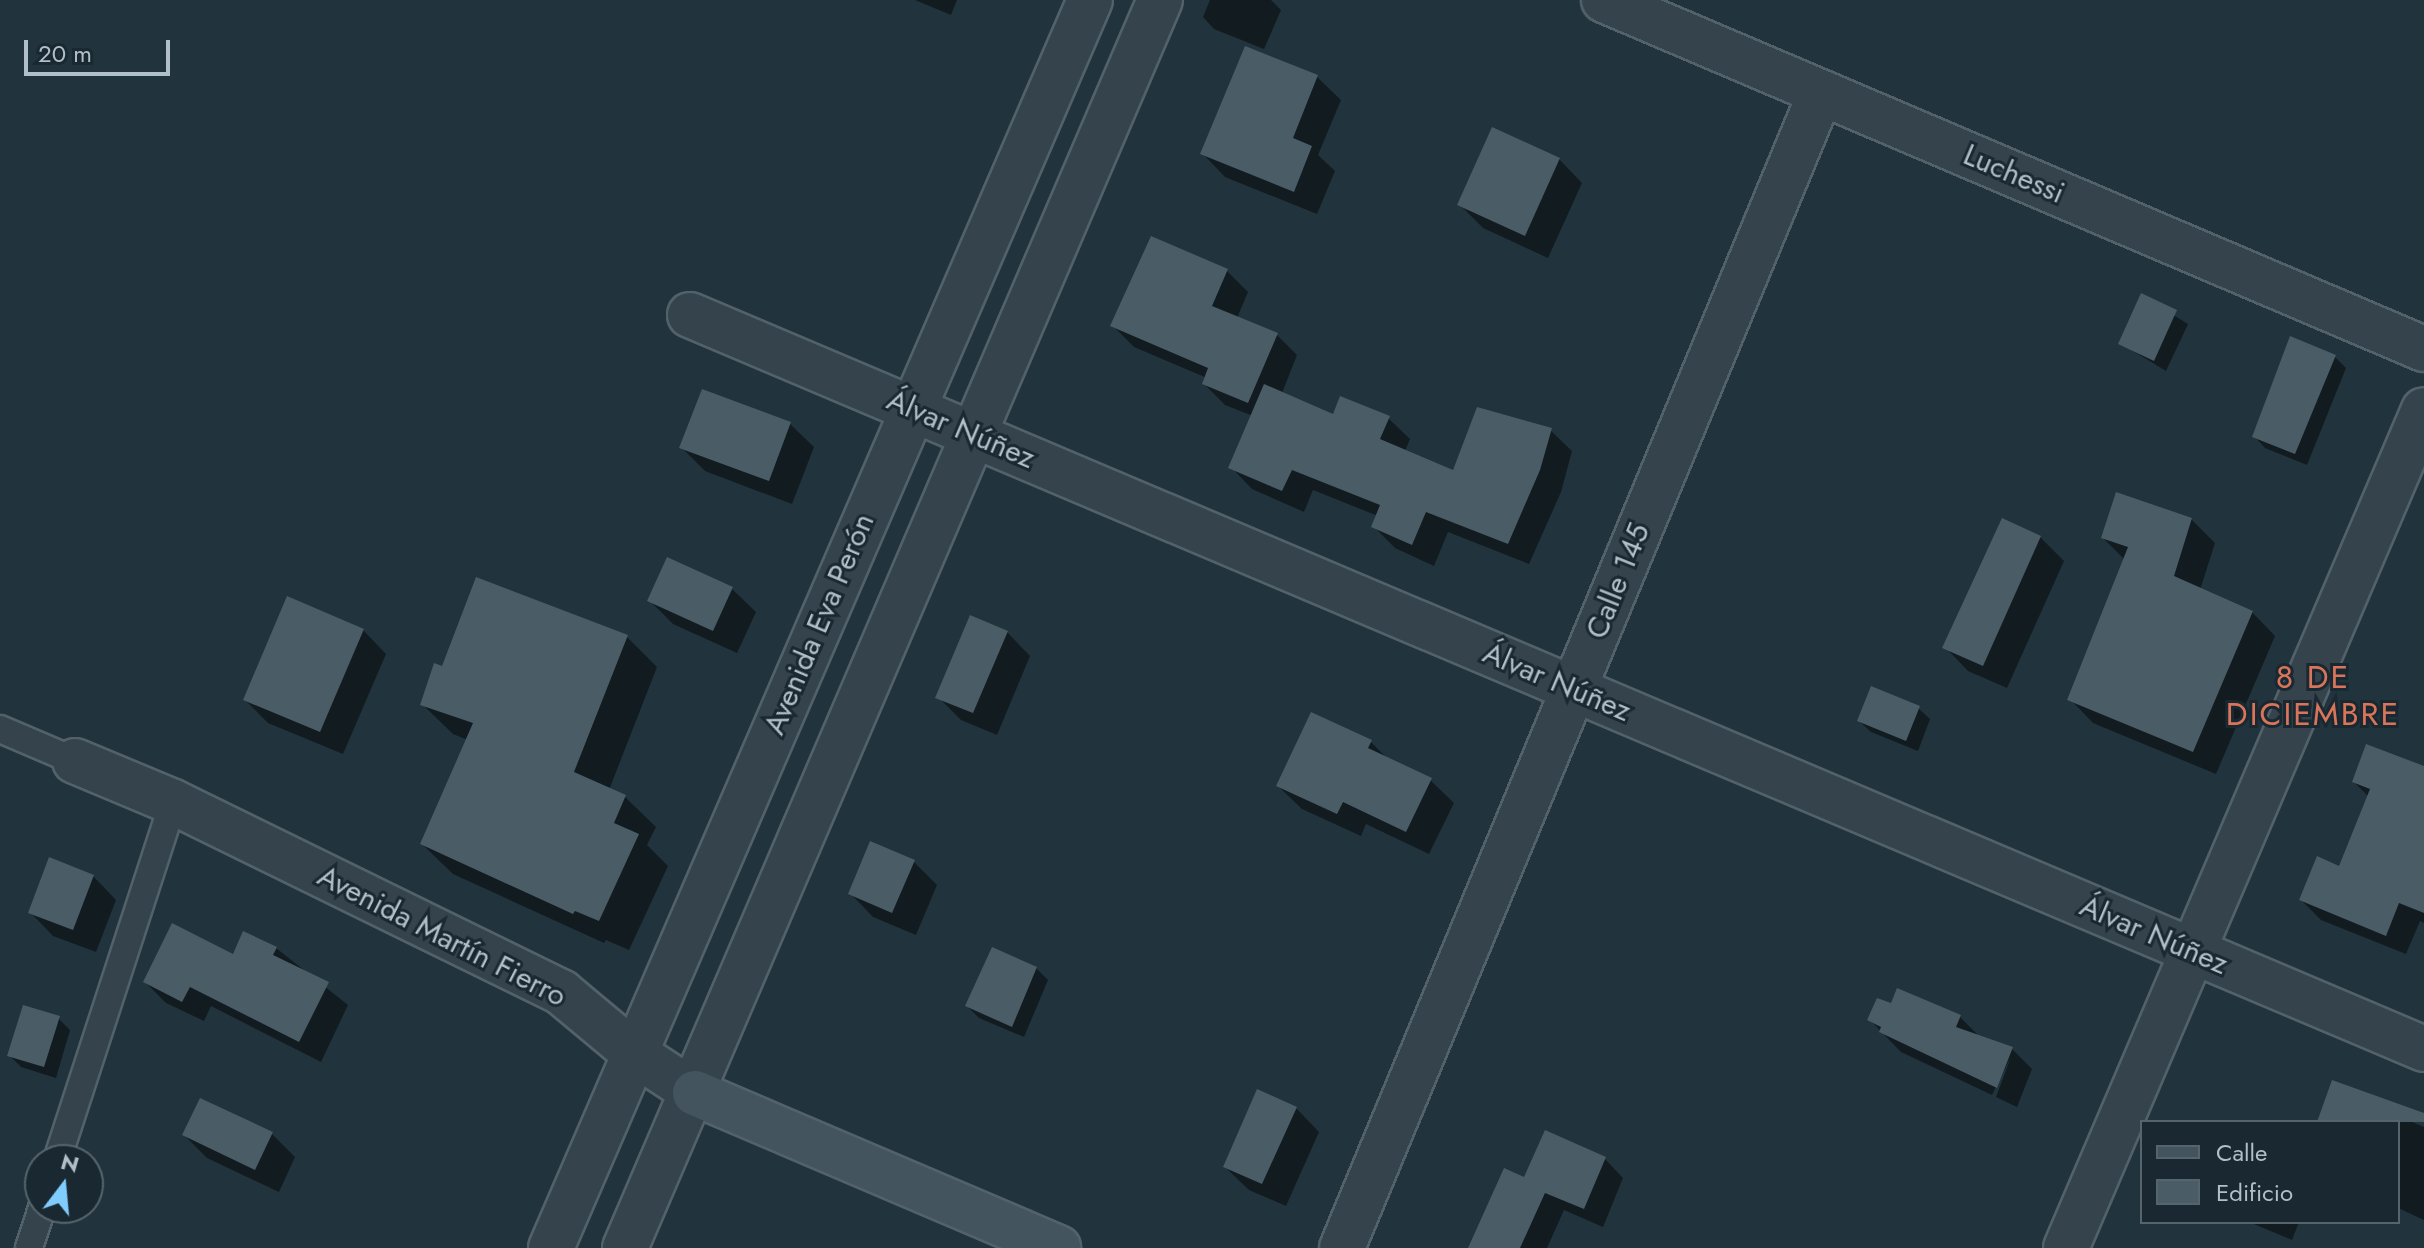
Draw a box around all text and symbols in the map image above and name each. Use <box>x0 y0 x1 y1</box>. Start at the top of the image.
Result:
scale bar <box>28 24 174 74</box>
text: 20 m <box>38 36 92 71</box>
street label: Luchessi <box>1958 137 2070 211</box>
street label: Álvar Núñez <box>882 382 1040 476</box>
street label: Avenida Eva Perón <box>756 508 882 740</box>
street label: Calle 145 <box>1579 518 1657 644</box>
street label: Álvar Núñez <box>1478 635 1636 729</box>
district label: 8 DE DICIEMBRE <box>2226 659 2400 734</box>
street label: Avenida Martín Fierro <box>312 858 572 1014</box>
street label: Álvar Núñez <box>2075 888 2233 982</box>
legend <box>2140 1120 2400 1224</box>
text: Calle <box>2216 1135 2267 1170</box>
north arrow <box>24 1144 104 1224</box>
text: N <box>57 1145 83 1181</box>
text: Edificio <box>2216 1175 2293 1210</box>

